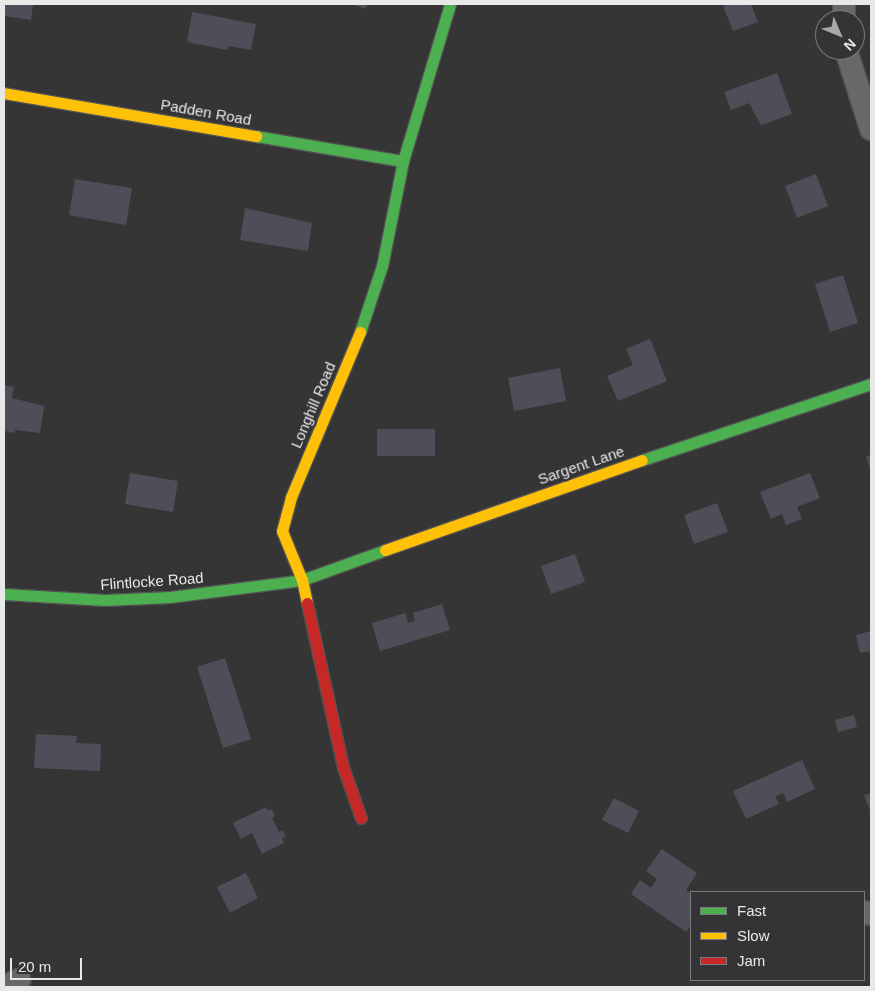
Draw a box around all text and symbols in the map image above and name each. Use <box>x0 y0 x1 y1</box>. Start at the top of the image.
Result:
north arrow <box>815 10 865 60</box>
text: N <box>841 36 859 54</box>
street label: Padden Road <box>159 95 253 129</box>
street label: Longhill Road <box>287 359 339 451</box>
street label: Sargent Lane <box>535 442 627 488</box>
street label: Flintlocke Road <box>100 568 204 594</box>
legend <box>690 891 865 981</box>
text: Fast <box>737 902 766 919</box>
text: Slow <box>737 927 770 944</box>
scale bar <box>12 948 85 980</box>
text: Jam <box>737 952 765 969</box>
text: 20 m <box>18 958 51 975</box>

